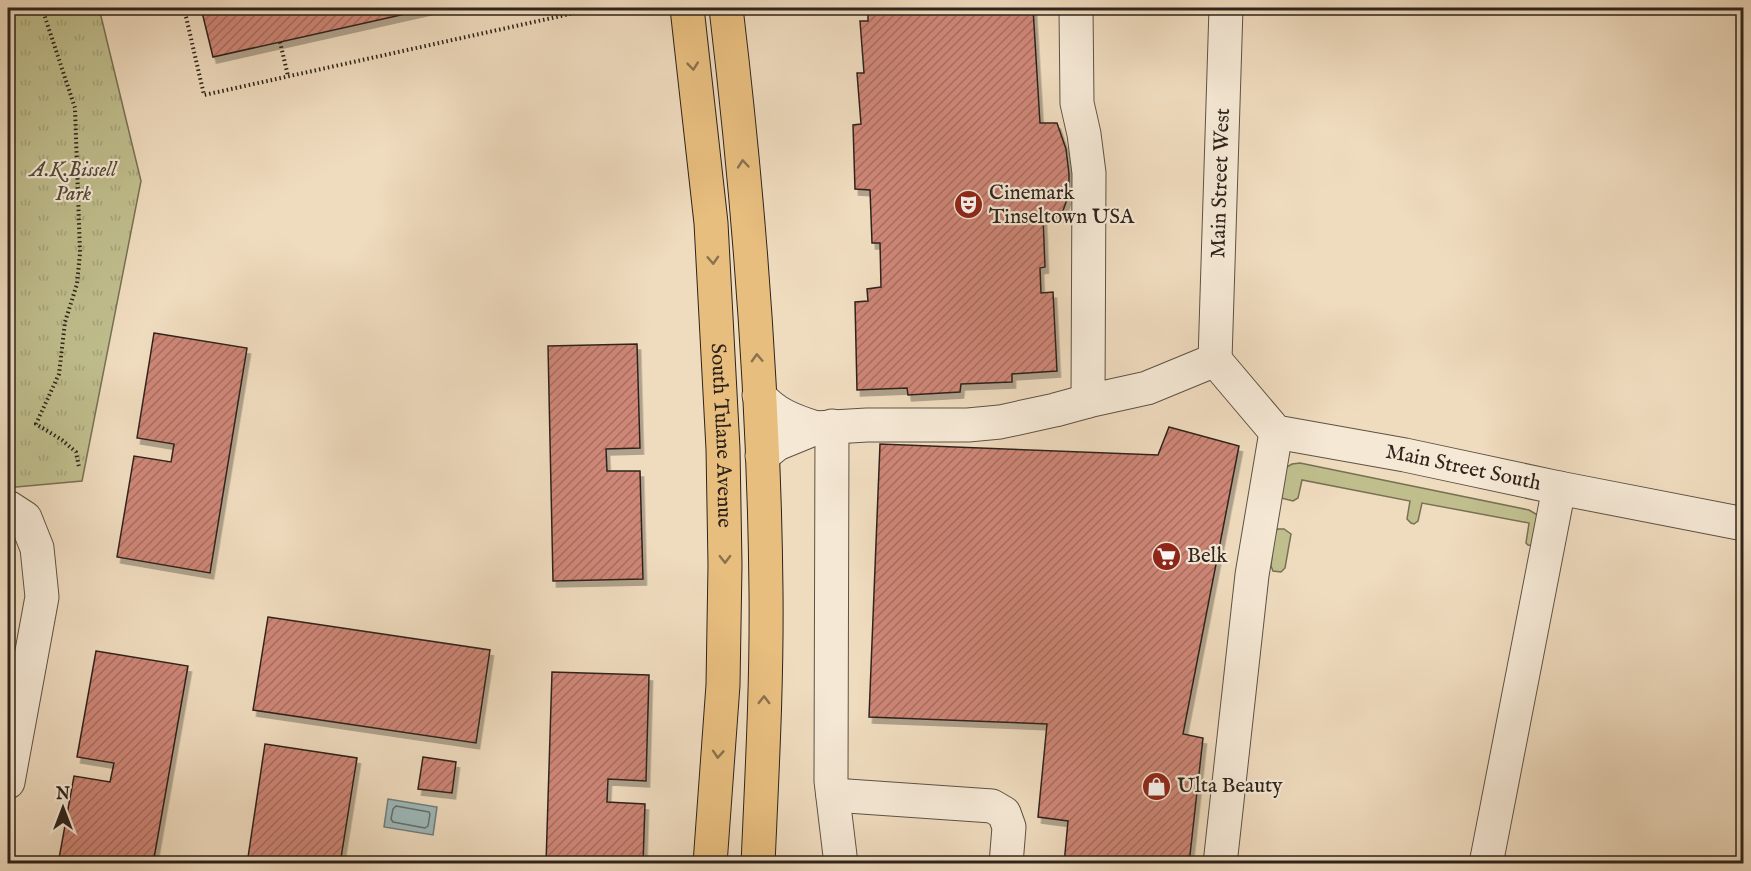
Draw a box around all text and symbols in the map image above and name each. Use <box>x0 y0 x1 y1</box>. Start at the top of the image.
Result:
one-way arrow <box>686 61 699 70</box>
street label: Main Street West <box>1205 108 1236 259</box>
park label: A.K.Bissell Park <box>28 157 118 208</box>
one-way arrow <box>737 159 750 168</box>
place label: Cinemark Tinseltown USA <box>989 180 1135 231</box>
theatre icon: Cinemark Tinseltown USA <box>952 189 984 221</box>
one-way arrow <box>706 255 719 264</box>
street label: South Tulane Avenue <box>704 342 738 528</box>
one-way arrow <box>751 354 764 363</box>
street label: Main Street South <box>1383 438 1544 497</box>
supermarket icon: Belk <box>1150 540 1182 572</box>
place label: Belk <box>1187 543 1228 570</box>
one-way arrow <box>719 555 731 564</box>
one-way arrow <box>758 696 771 705</box>
one-way arrow <box>712 750 725 759</box>
shop icon: Ulta Beauty <box>1140 770 1172 802</box>
place label: Ulta Beauty <box>1177 773 1283 800</box>
north arrow <box>33 778 93 838</box>
text: N <box>55 785 70 805</box>

